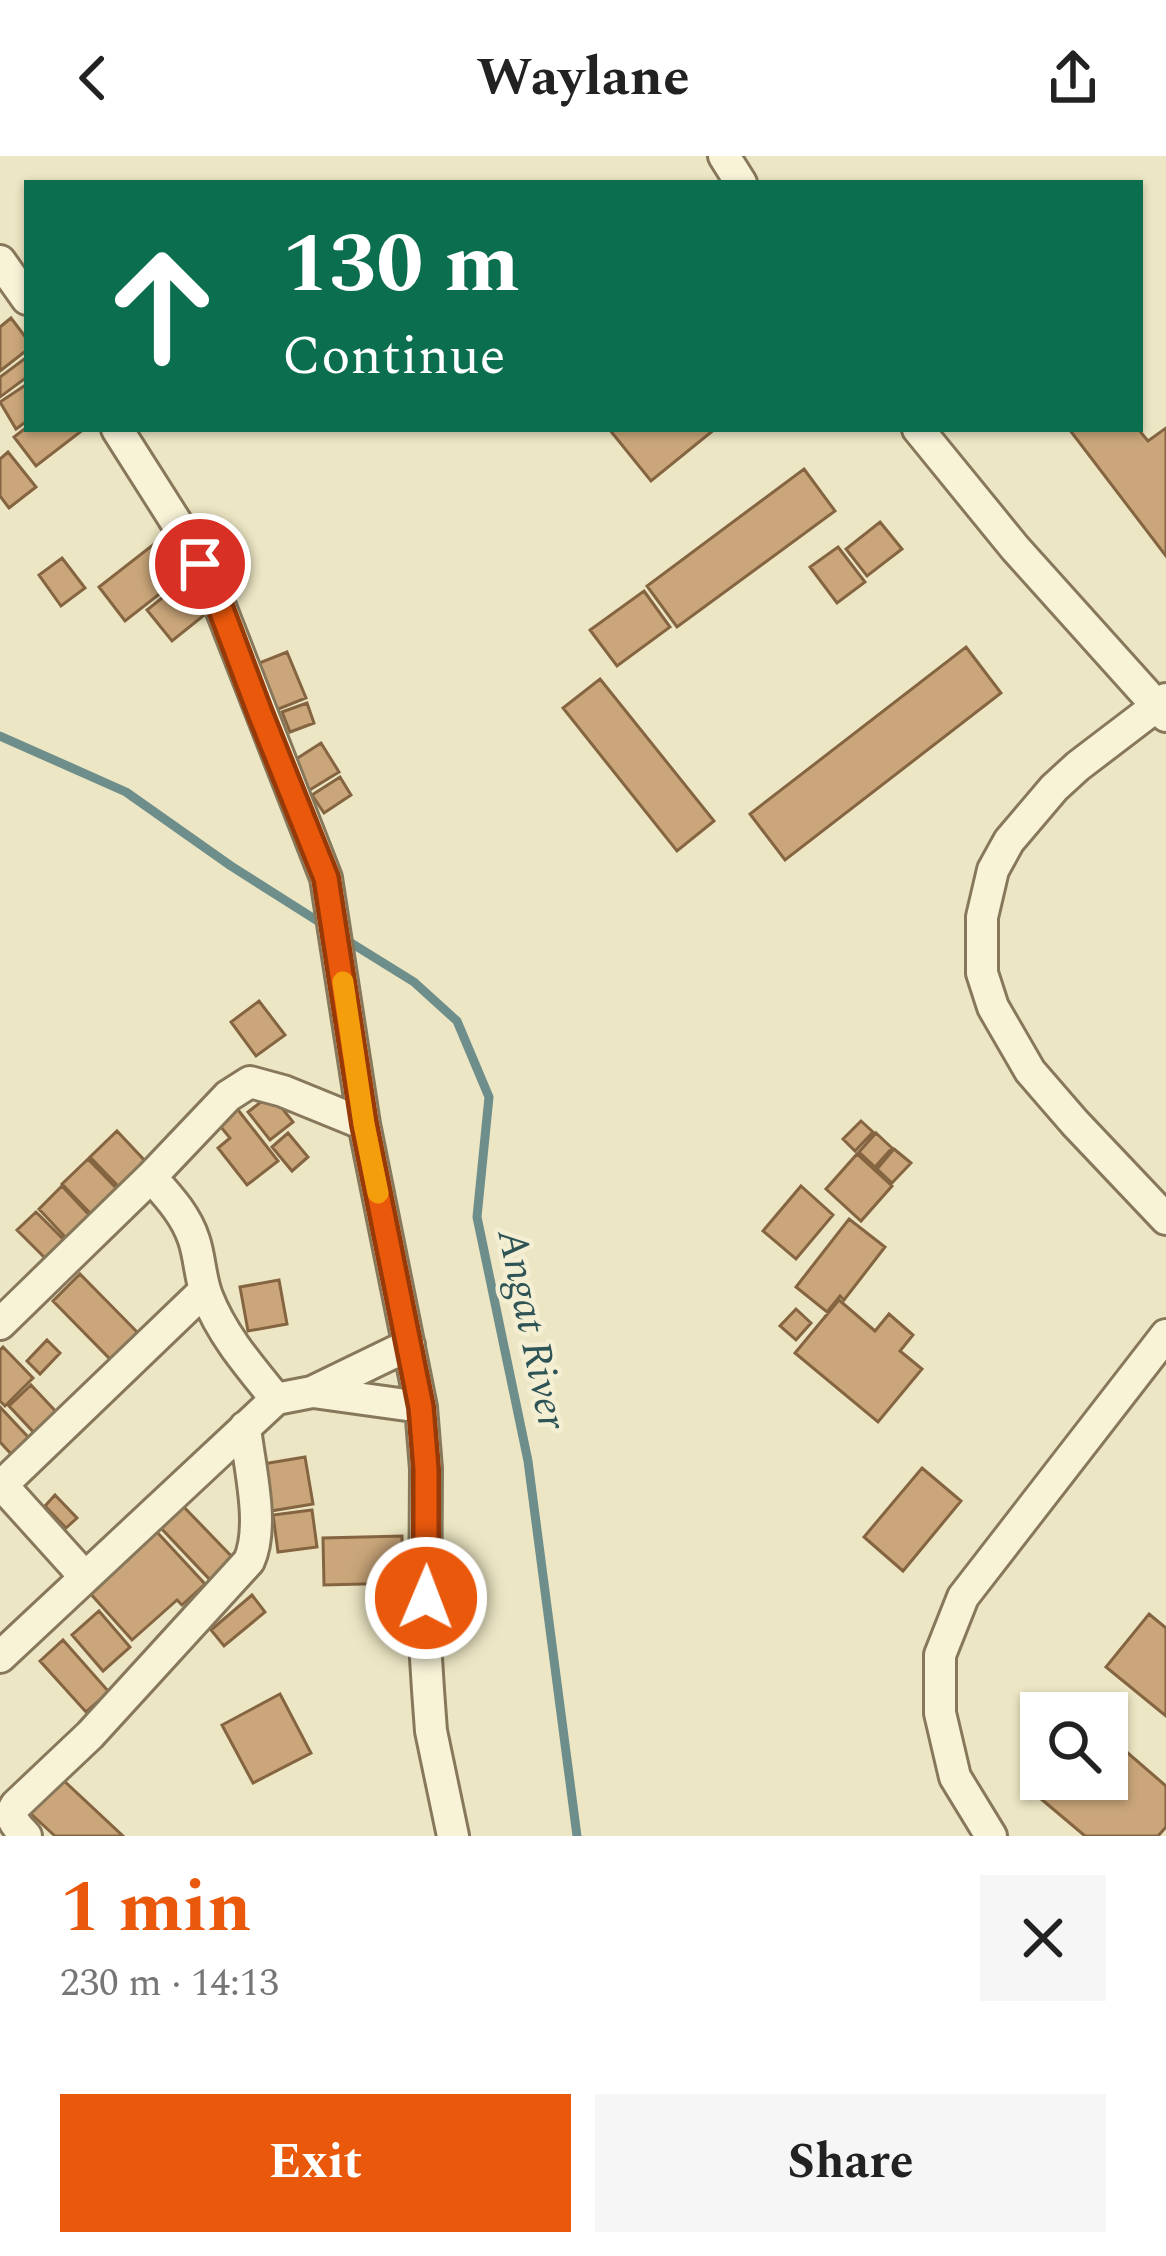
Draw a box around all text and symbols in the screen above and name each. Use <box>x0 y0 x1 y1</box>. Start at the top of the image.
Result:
text: Waylane <box>476 37 690 119</box>
icon: back <box>60 45 126 111</box>
icon: share <box>1040 45 1106 111</box>
text: 130 m <box>282 201 520 329</box>
icon: ahead <box>84 228 240 384</box>
text: Continue <box>282 316 506 398</box>
pin <box>149 513 251 615</box>
icon: arrive <box>167 531 233 597</box>
water label: Angat River <box>479 1222 584 1436</box>
position arrow <box>363 1535 489 1661</box>
map controls <box>1020 1692 1128 1800</box>
button: search <box>1020 1692 1128 1800</box>
text: 1 min <box>60 1854 252 1963</box>
button: close <box>980 1875 1106 2001</box>
text: 230 m · 14:13 <box>60 1954 279 2013</box>
button: Exit <box>60 2094 571 2232</box>
button: Share <box>595 2094 1106 2232</box>

